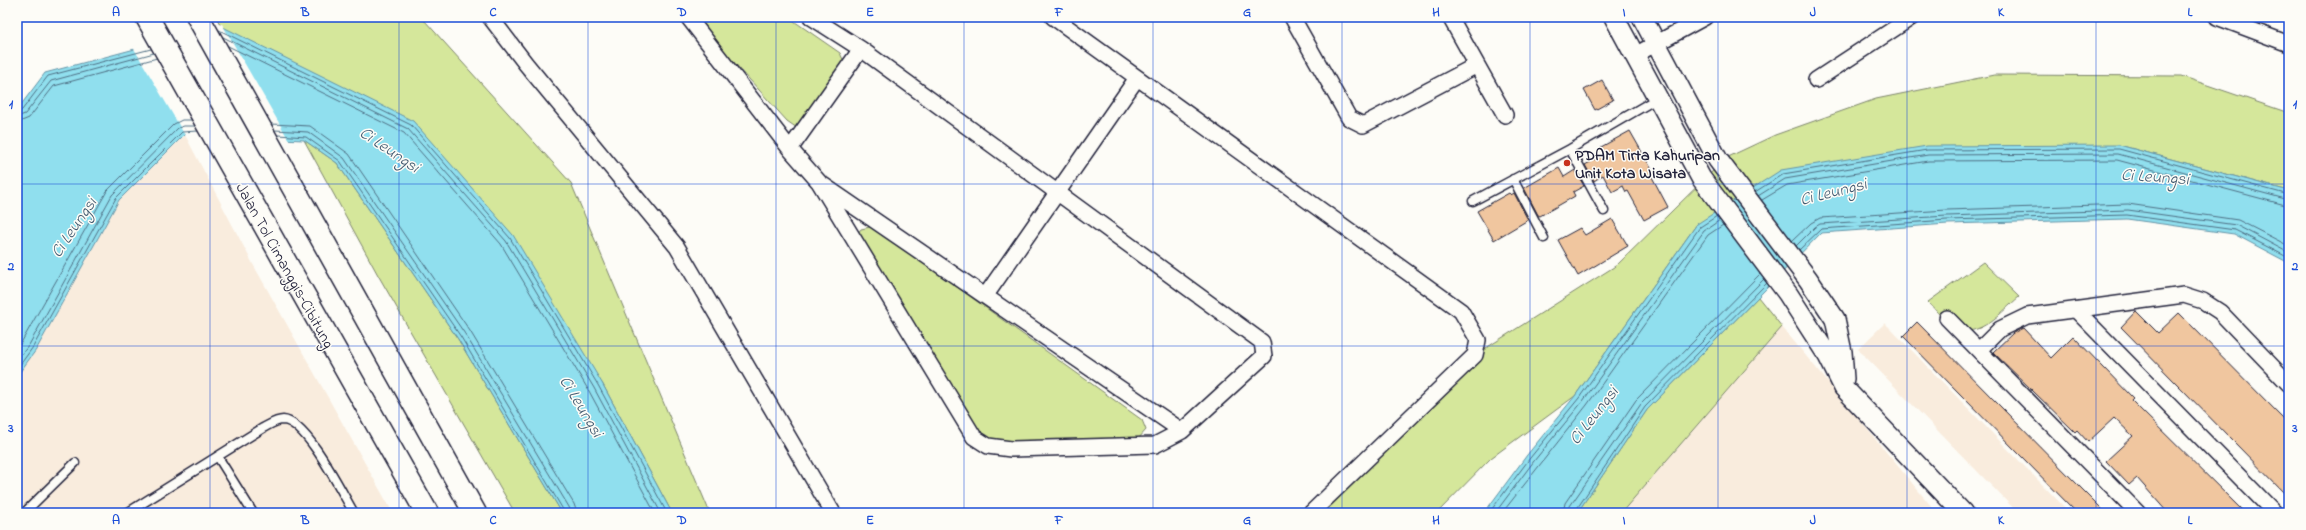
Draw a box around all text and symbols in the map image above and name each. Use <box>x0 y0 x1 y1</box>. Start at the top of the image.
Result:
text: A <box>112 3 120 22</box>
text: B <box>300 3 310 22</box>
text: C <box>489 3 497 22</box>
text: D <box>676 3 687 22</box>
text: E <box>866 3 874 22</box>
text: F <box>1054 3 1064 22</box>
text: G <box>1243 3 1251 22</box>
text: H <box>1432 3 1440 22</box>
text: I <box>1622 3 1626 22</box>
text: J <box>1810 3 1816 22</box>
text: K <box>1998 3 2005 22</box>
text: L <box>2188 3 2194 22</box>
text: 1 <box>9 95 14 114</box>
text: 1 <box>2293 95 2298 114</box>
water label: Ci Leungsi <box>353 121 426 182</box>
place label: PDAM Tirta Kahuripan Unit Kota Wisata <box>1575 144 1720 186</box>
marker: PDAM Tirta Kahuripan Unit Kota Wisata <box>1562 158 1572 168</box>
water label: Ci Leungsi <box>2120 163 2192 193</box>
water label: Ci Leungsi <box>1797 172 1871 214</box>
street label: Jalan Tol Cimanggis–Cibitung <box>229 179 340 353</box>
water label: Ci Leungsi <box>45 191 106 264</box>
text: 2 <box>7 257 15 276</box>
text: 2 <box>2291 257 2299 276</box>
water label: Ci Leungsi <box>552 371 610 445</box>
water label: Ci Leungsi <box>1563 380 1627 451</box>
text: 3 <box>7 419 14 438</box>
text: 3 <box>2291 419 2298 438</box>
text: A <box>112 511 120 530</box>
text: B <box>300 511 310 530</box>
text: C <box>489 511 497 530</box>
text: D <box>676 511 687 530</box>
text: E <box>866 511 874 530</box>
text: F <box>1054 511 1064 530</box>
text: G <box>1243 511 1251 530</box>
text: H <box>1432 511 1440 530</box>
text: I <box>1622 511 1626 530</box>
text: J <box>1810 511 1816 530</box>
text: K <box>1998 511 2005 530</box>
text: L <box>2188 511 2194 530</box>

